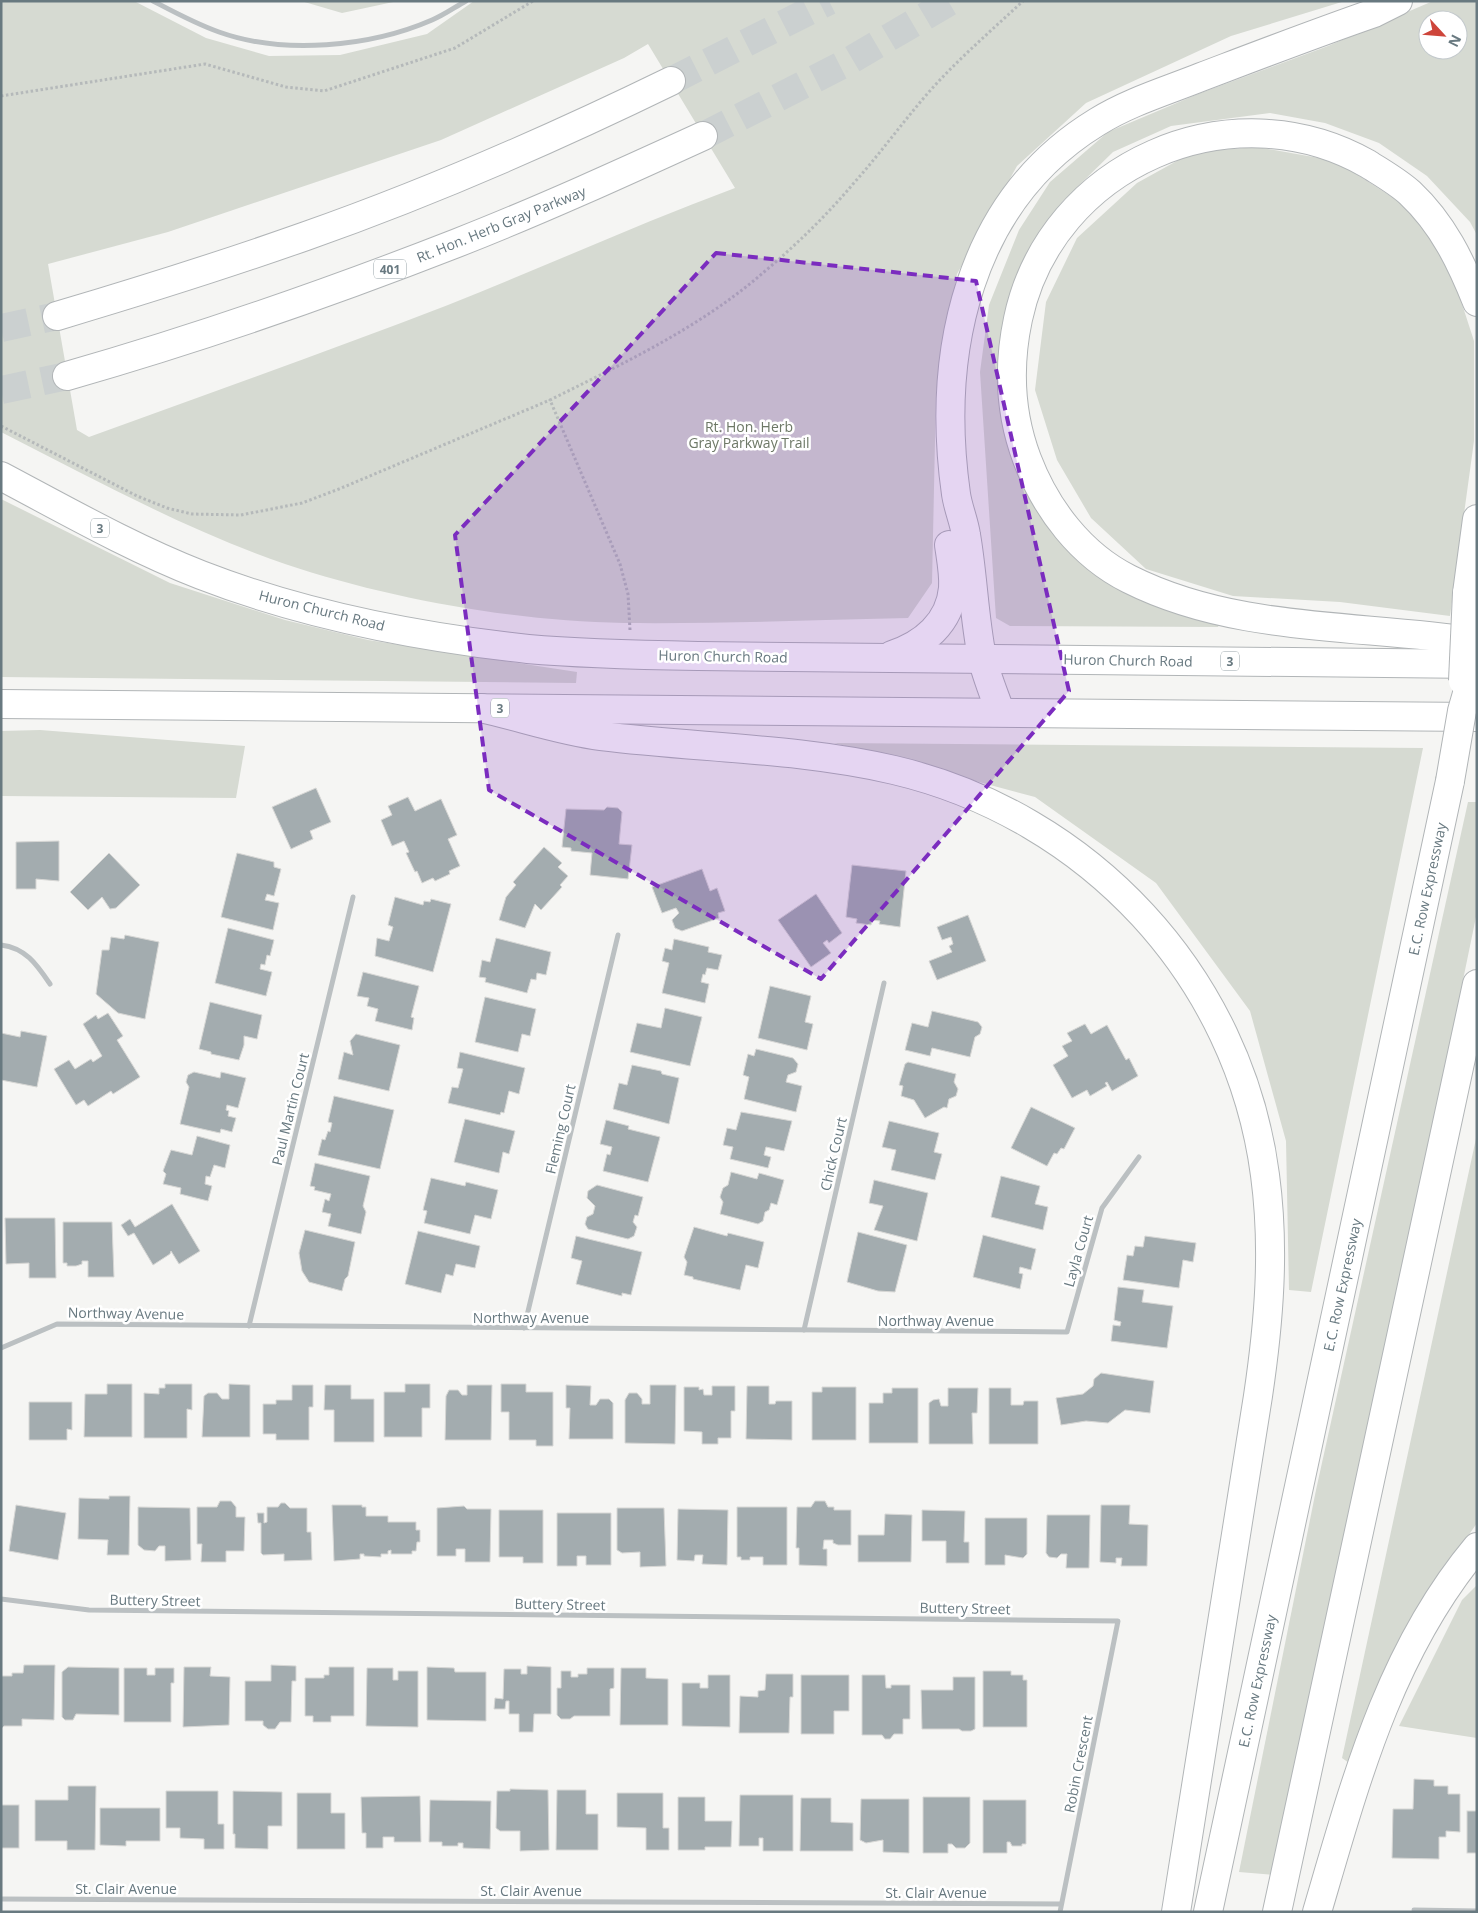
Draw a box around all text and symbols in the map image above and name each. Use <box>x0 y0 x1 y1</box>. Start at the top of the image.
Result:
north arrow <box>1418 10 1468 60</box>
text: N <box>1444 32 1466 50</box>
street label: Rt. Hon. Herb Gray Parkway <box>414 181 589 267</box>
road number: 401 <box>374 260 406 278</box>
park label: Rt. Hon. Herb Gray Parkway Trail <box>688 417 810 452</box>
road number: 3 <box>91 518 109 538</box>
street label: Huron Church Road <box>257 585 387 635</box>
street label: Huron Church Road <box>658 645 788 667</box>
street label: Huron Church Road <box>1063 649 1193 671</box>
road number: 3 <box>1221 651 1239 670</box>
road number: 3 <box>491 698 509 718</box>
street label: E.C. Row Expressway <box>1404 820 1451 957</box>
street label: Paul Martin Court <box>267 1051 313 1167</box>
street label: Fleming Court <box>540 1082 580 1176</box>
street label: Chick Court <box>815 1115 851 1193</box>
street label: Layla Court <box>1059 1213 1097 1289</box>
street label: E.C. Row Expressway <box>1319 1216 1366 1353</box>
street label: Northway Avenue <box>68 1302 184 1324</box>
street label: Northway Avenue <box>473 1308 589 1327</box>
street label: Northway Avenue <box>878 1311 994 1330</box>
street label: Buttery Street <box>109 1590 201 1610</box>
street label: Buttery Street <box>514 1594 606 1614</box>
street label: Buttery Street <box>919 1598 1011 1618</box>
street label: E.C. Row Expressway <box>1234 1612 1281 1749</box>
street label: Robin Crescent <box>1059 1714 1097 1814</box>
street label: St. Clair Avenue <box>75 1879 177 1898</box>
street label: St. Clair Avenue <box>480 1881 582 1900</box>
street label: St. Clair Avenue <box>885 1883 987 1902</box>

